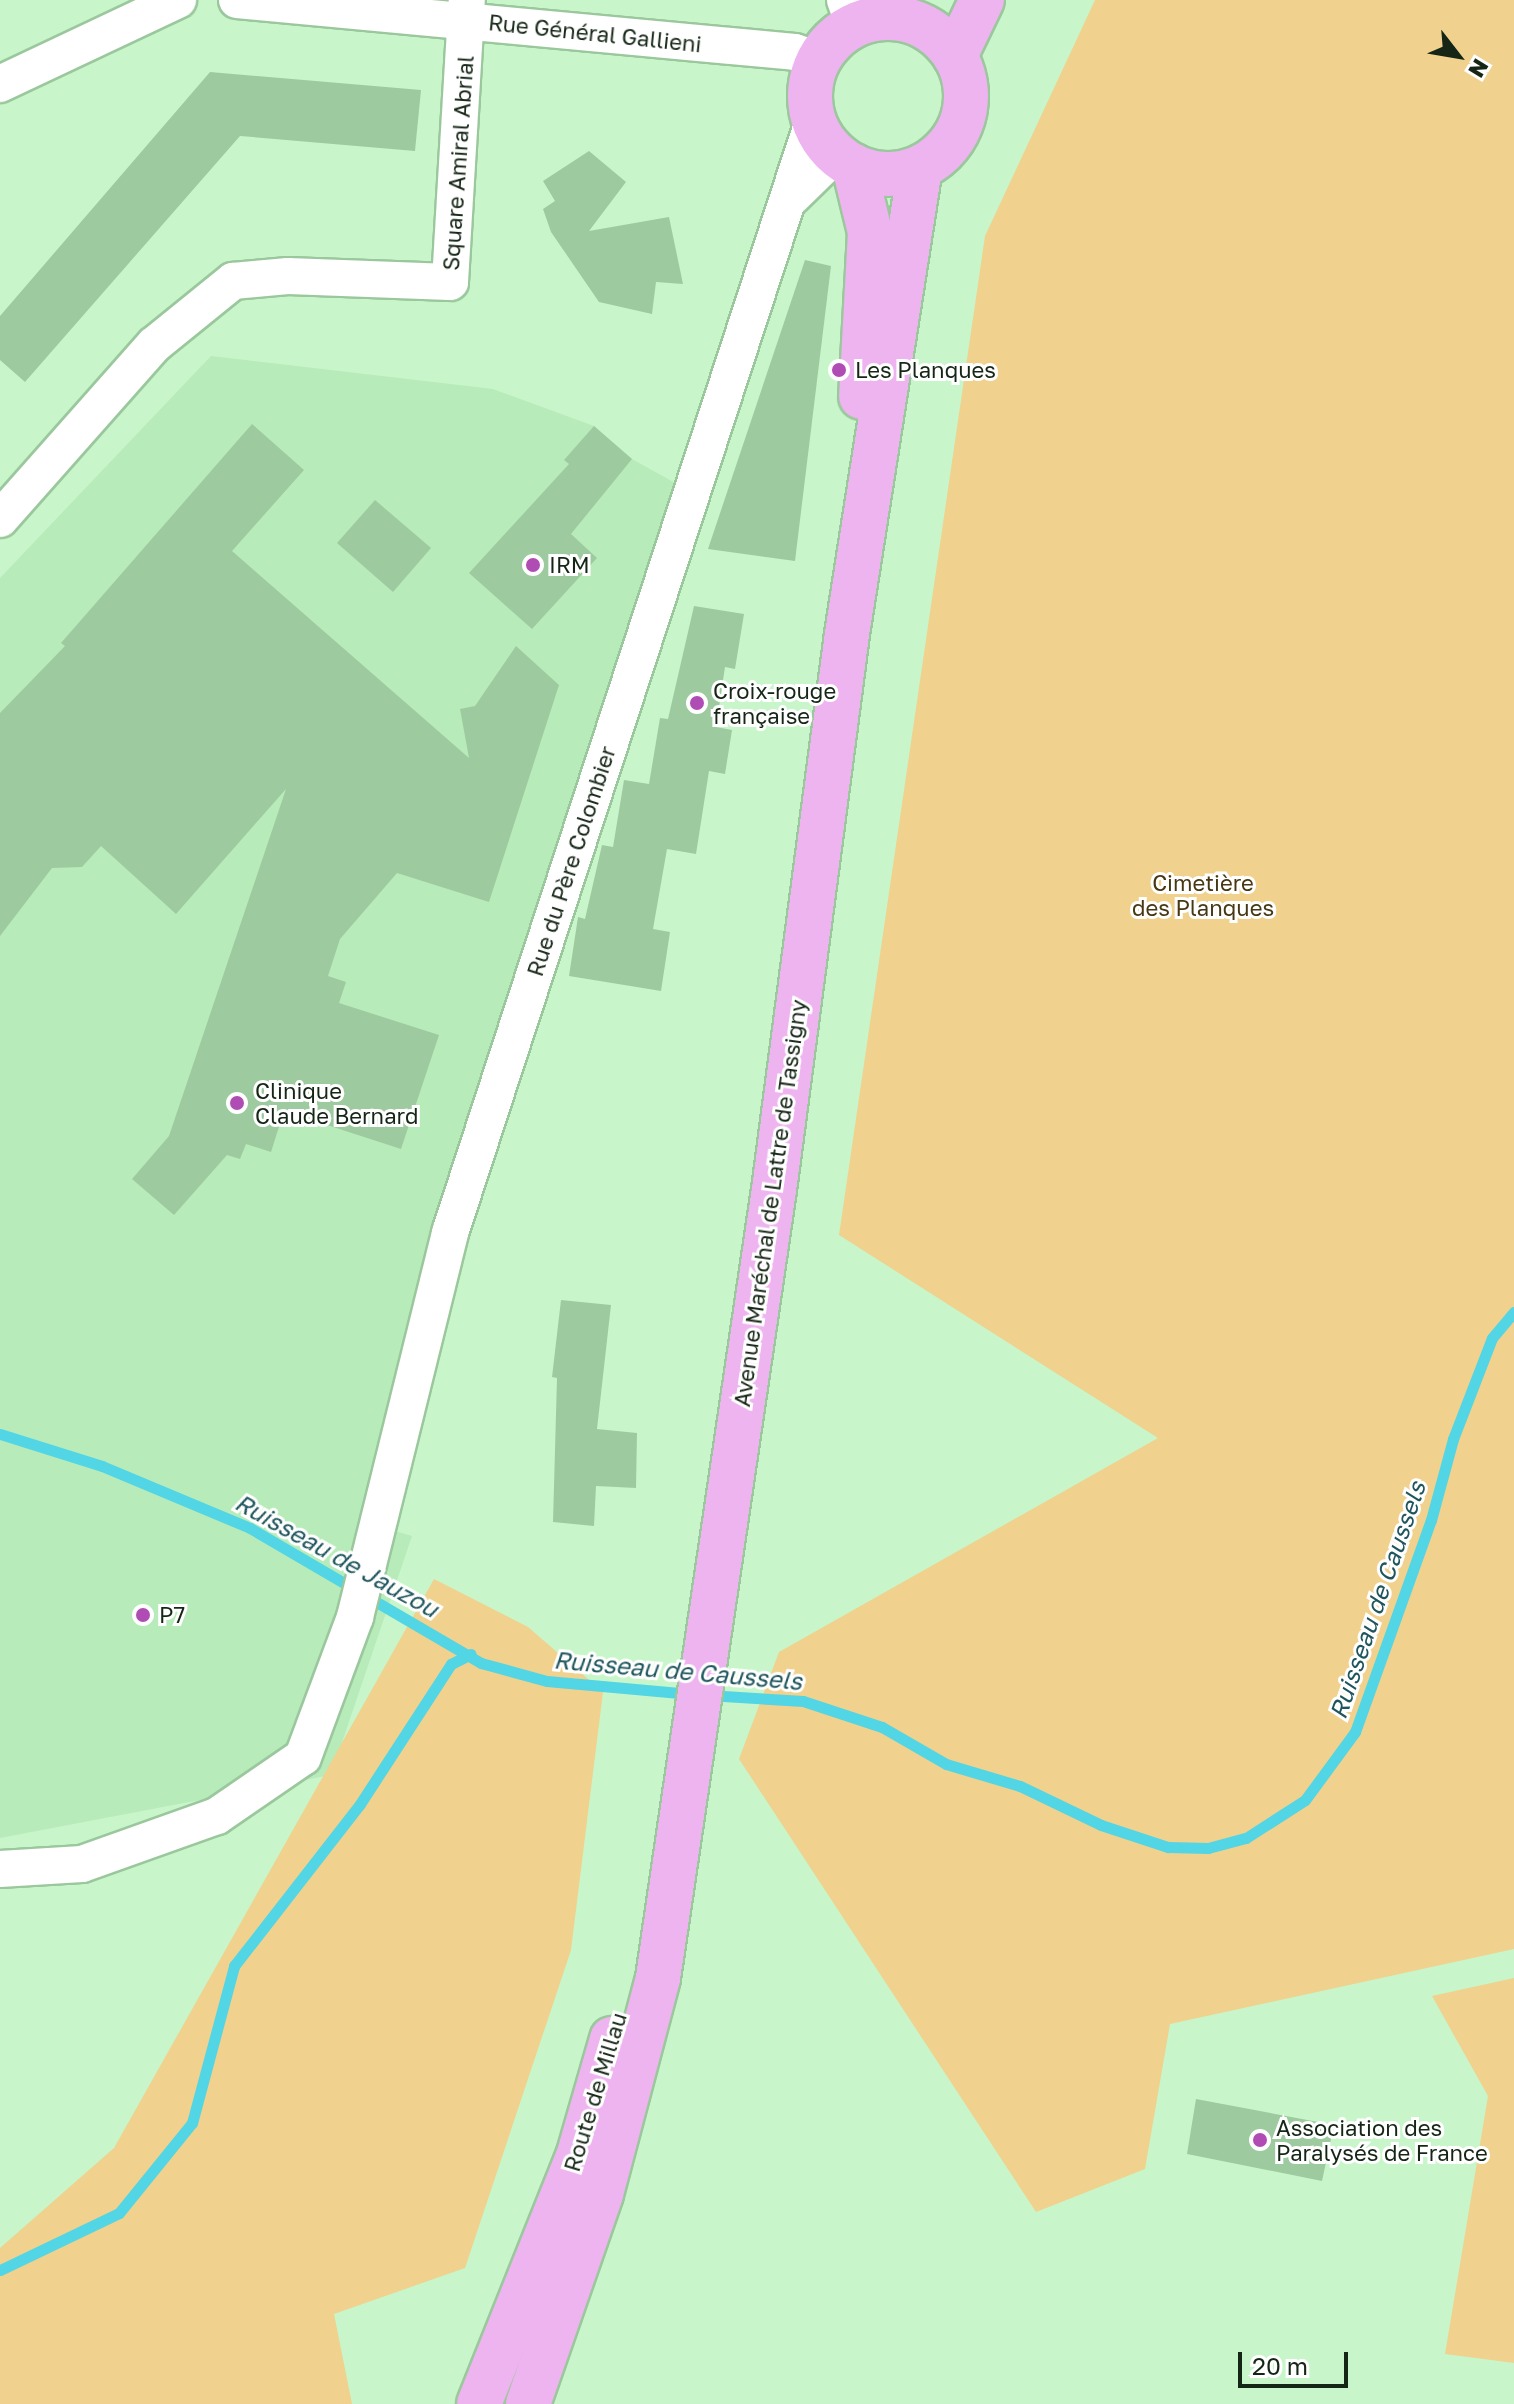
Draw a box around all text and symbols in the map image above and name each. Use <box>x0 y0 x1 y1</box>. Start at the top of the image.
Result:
street label: Rue Général Gallieni <box>487 9 703 57</box>
north arrow <box>1418 16 1498 96</box>
text: N <box>1463 54 1495 83</box>
street label: Square Amiral Abrial <box>437 55 479 271</box>
place label: Les Planques <box>855 357 996 383</box>
marker: Les Planques <box>830 361 848 379</box>
place label: IRM <box>549 552 590 578</box>
marker: IRM <box>524 556 542 574</box>
place label: Croix-rouge française <box>713 677 836 728</box>
marker: Croix-rouge française <box>688 694 706 712</box>
street label: Rue du Père Colombier <box>521 743 621 979</box>
park label: Cimetière des Planques <box>1132 869 1274 920</box>
street label: Avenue Maréchal de Lattre de Tassigny <box>728 998 812 1408</box>
place label: Clinique Claude Bernard <box>255 1077 418 1128</box>
marker: Clinique Claude Bernard <box>226 1092 248 1114</box>
water label: Ruisseau de Caussels <box>1323 1478 1431 1722</box>
water label: Ruisseau de Jauzou <box>231 1487 443 1623</box>
place label: P7 <box>159 1602 185 1628</box>
marker: P7 <box>134 1606 152 1624</box>
water label: Ruisseau de Caussels <box>553 1645 803 1695</box>
street label: Route de Millau <box>558 2009 632 2175</box>
place label: Association des Paralysés de France <box>1276 2114 1488 2166</box>
marker: Association des Paralysés de France <box>1251 2131 1269 2149</box>
scale bar <box>1242 2336 1352 2386</box>
text: 20 m <box>1252 2351 1308 2380</box>

